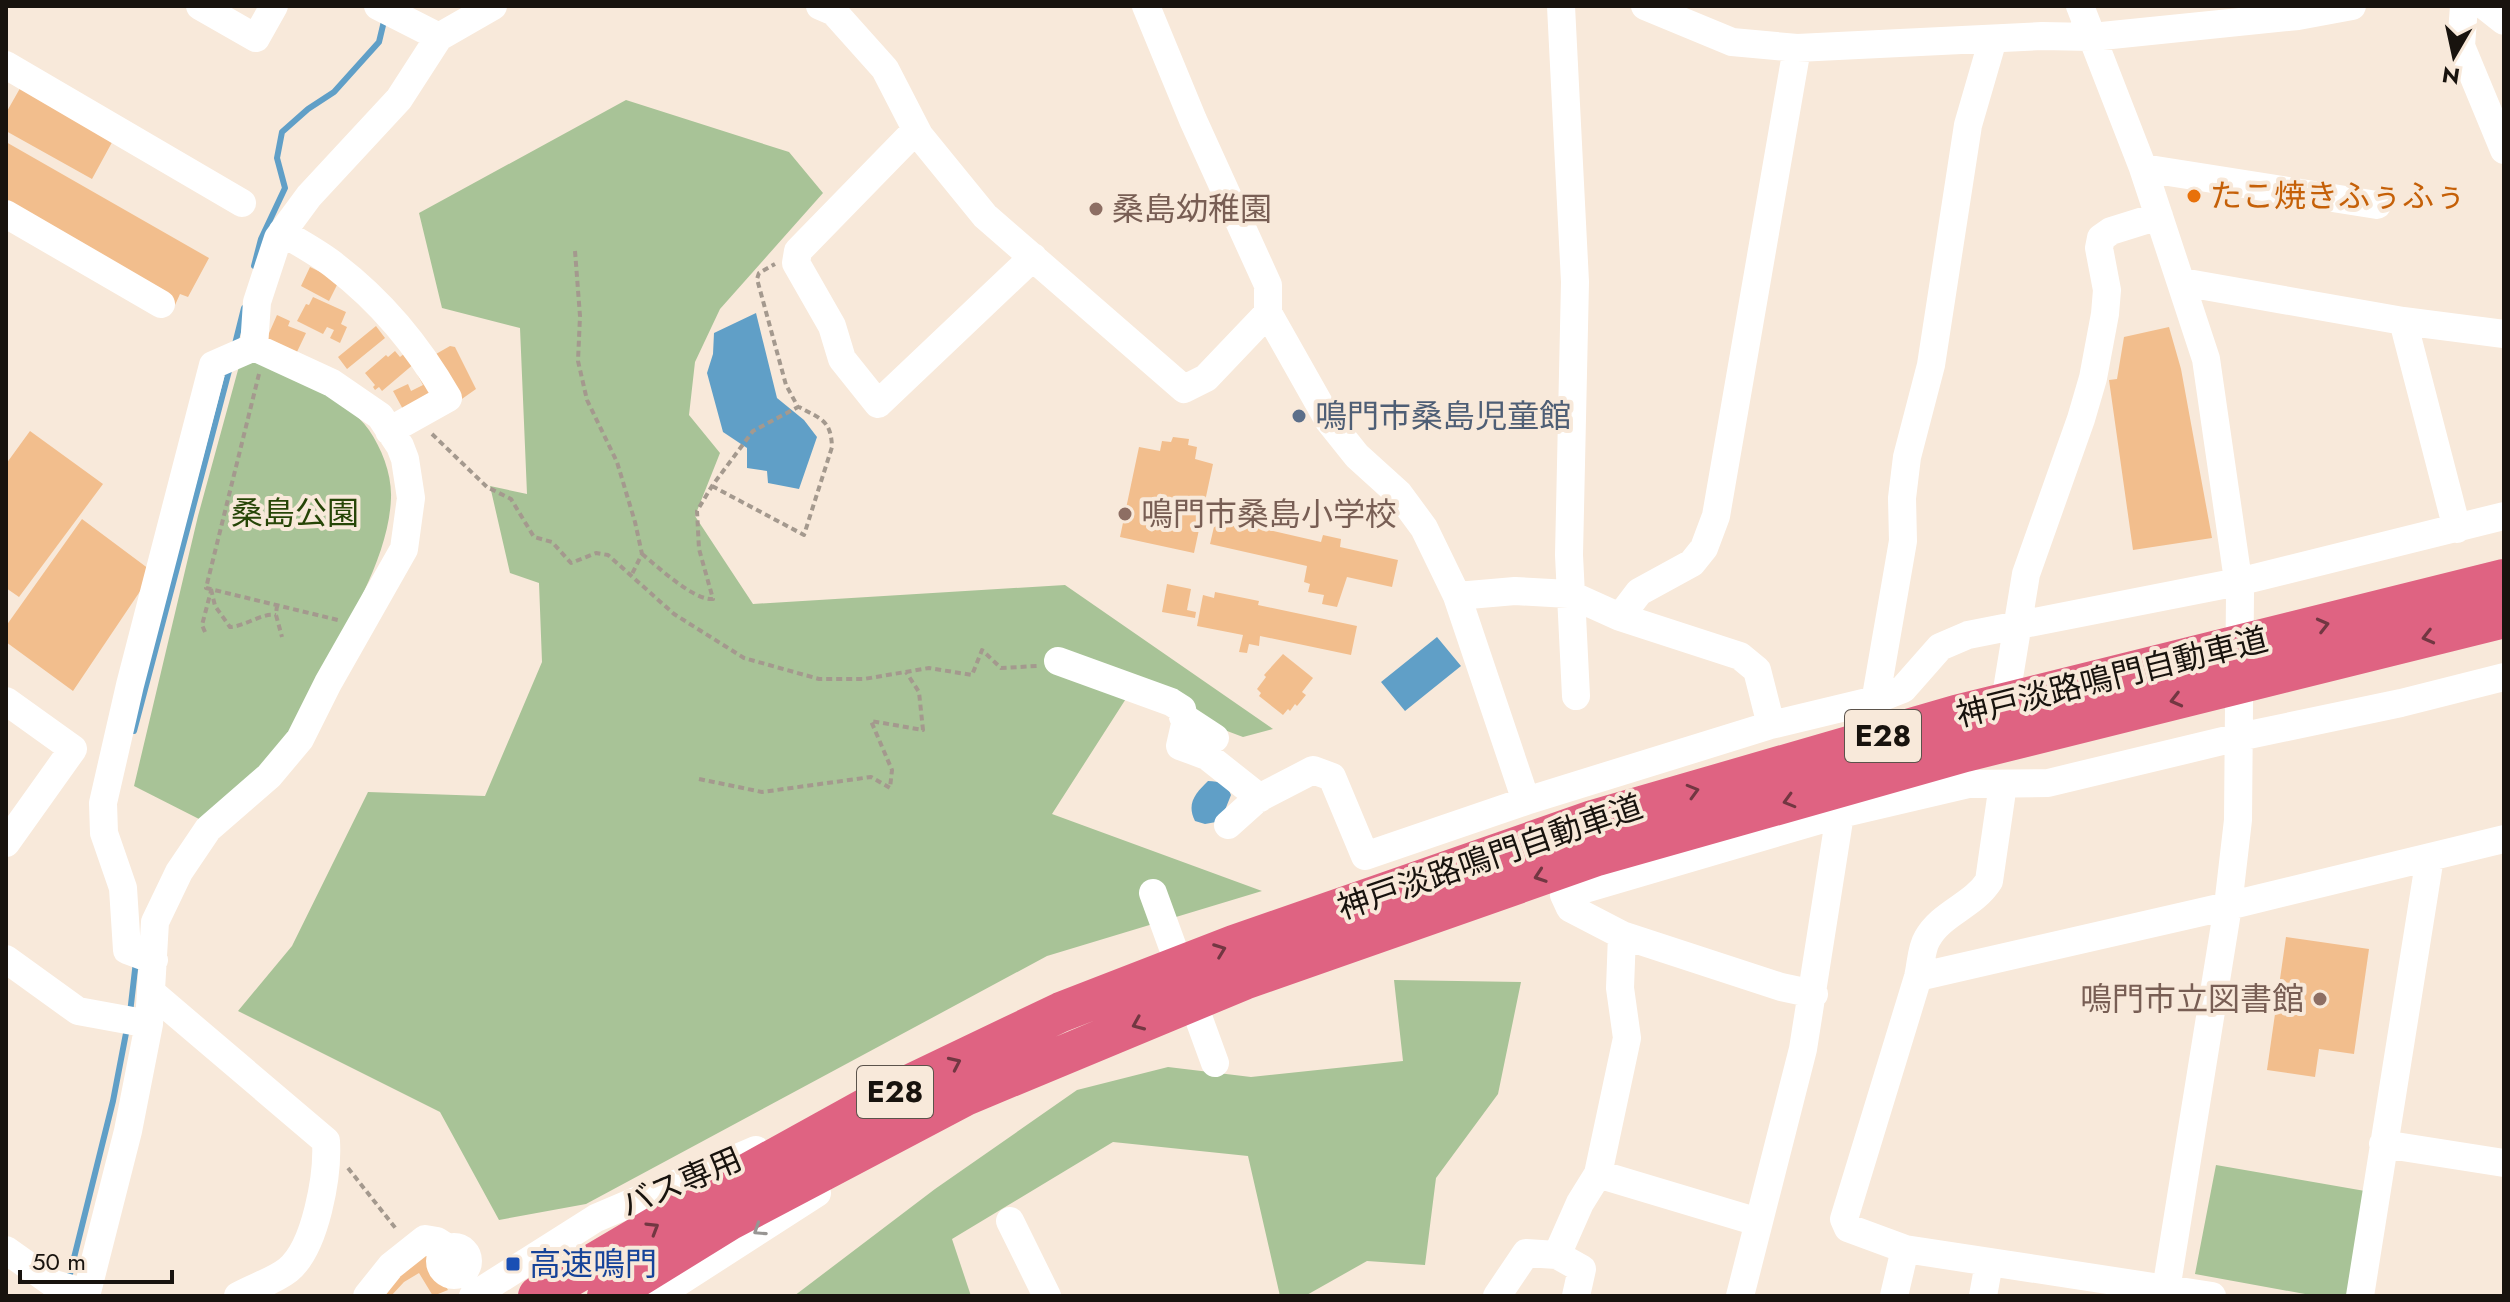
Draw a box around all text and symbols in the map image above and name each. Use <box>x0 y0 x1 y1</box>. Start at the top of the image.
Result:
north arrow <box>2414 16 2494 96</box>
text: N <box>2440 59 2462 93</box>
place label: たこ焼きふぅふぅ <box>2210 173 2466 219</box>
place label: 桑島幼稚園 <box>1112 186 1272 232</box>
marker: たこ焼きふぅふぅ <box>2185 187 2203 205</box>
marker: 桑島幼稚園 <box>1087 200 1105 218</box>
place label: 鳴門市桑島児童館 <box>1315 393 1571 439</box>
marker: 鳴門市桑島児童館 <box>1290 407 1308 425</box>
park label: 桑島公園 <box>231 490 359 536</box>
place label: 鳴門市桑島小学校 <box>1141 491 1397 537</box>
marker: 鳴門市桑島小学校 <box>1116 505 1134 523</box>
street label: 神戸淡路鳴門自動車道 <box>1951 616 2273 738</box>
one-way arrow <box>2316 618 2330 635</box>
one-way arrow <box>2422 627 2436 644</box>
one-way arrow <box>2170 691 2184 708</box>
road number: E28 <box>1845 710 1921 762</box>
street label: 神戸淡路鳴門自動車道 <box>1331 783 1649 931</box>
one-way arrow <box>1685 784 1699 800</box>
one-way arrow <box>1783 792 1797 809</box>
one-way arrow <box>1534 866 1548 882</box>
one-way arrow <box>1212 943 1226 960</box>
place label: 鳴門市立図書館 <box>2080 976 2304 1022</box>
marker: 鳴門市立図書館 <box>2311 990 2329 1008</box>
one-way arrow <box>1132 1015 1146 1031</box>
one-way arrow <box>947 1057 961 1073</box>
road number: E28 <box>857 1066 933 1118</box>
street label: バス専用 <box>613 1136 749 1228</box>
one-way arrow <box>754 1221 768 1236</box>
one-way arrow <box>644 1222 659 1238</box>
scale bar <box>20 1234 172 1284</box>
place label: 高速鳴門 <box>529 1241 657 1287</box>
text: 50 m <box>32 1244 86 1279</box>
marker: 高速鳴門 <box>504 1255 522 1273</box>

